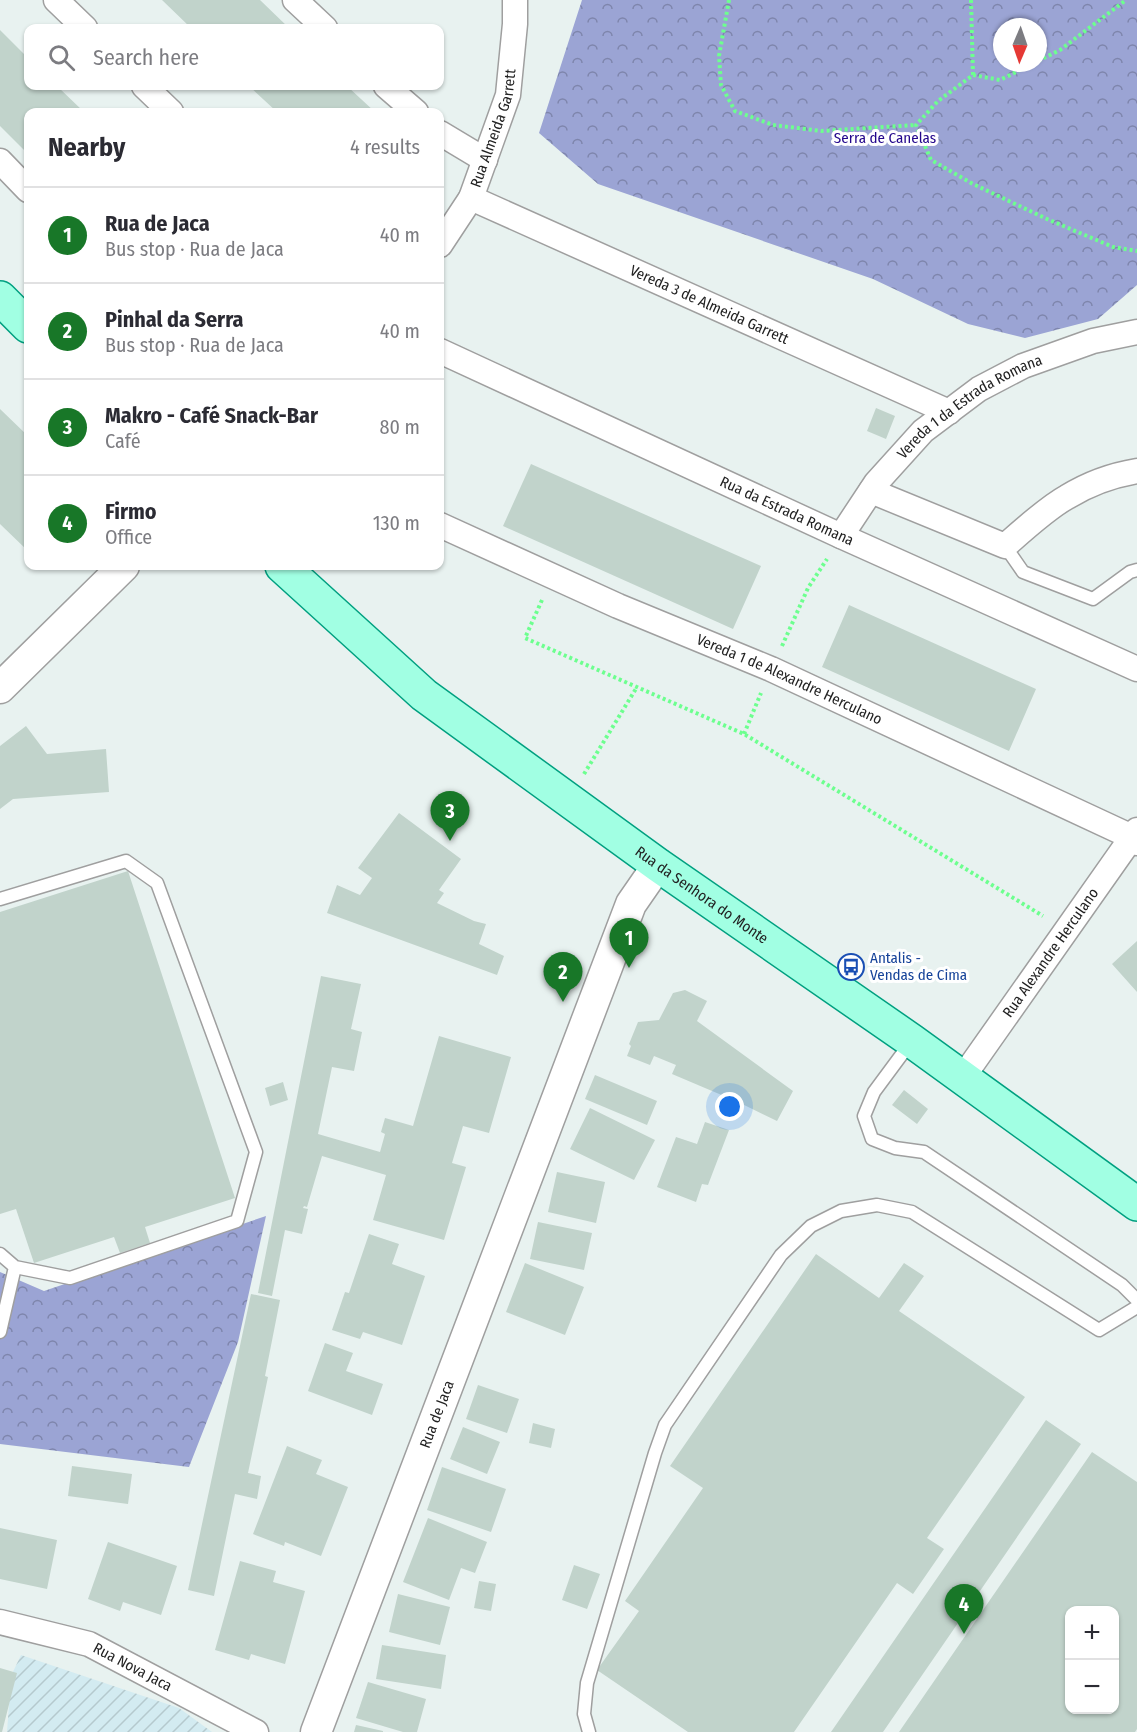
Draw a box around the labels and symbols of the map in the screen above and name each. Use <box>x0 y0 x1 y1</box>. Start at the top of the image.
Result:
north arrow <box>993 18 1047 72</box>
street label: Rua Almeida Garrett <box>467 68 520 190</box>
park label: Serra de Canelas <box>834 129 936 147</box>
street label: Vereda 3 de Almeida Garrett <box>627 261 791 348</box>
street label: Vereda 1 da Estrada Romana <box>893 351 1044 463</box>
street label: Rua da Estrada Romana <box>717 472 857 550</box>
street label: Vereda 1 de Alexandre Herculano <box>694 630 885 729</box>
pin: 3 <box>430 792 470 841</box>
street label: Rua da Senhora do Monte <box>632 842 772 948</box>
street label: Rua Alexandre Herculano <box>999 885 1102 1021</box>
pin: 1 <box>610 918 648 968</box>
place label: Antalis - Vendas de Cima <box>870 949 967 984</box>
pin: 2 <box>544 952 582 1002</box>
bus stop icon: Antalis - Vendas de Cima <box>836 952 866 982</box>
your location <box>715 1092 744 1121</box>
street label: Rua de Jaca <box>416 1378 458 1451</box>
pin: 4 <box>944 1584 984 1634</box>
street label: Rua Nova Jaca <box>90 1639 175 1695</box>

